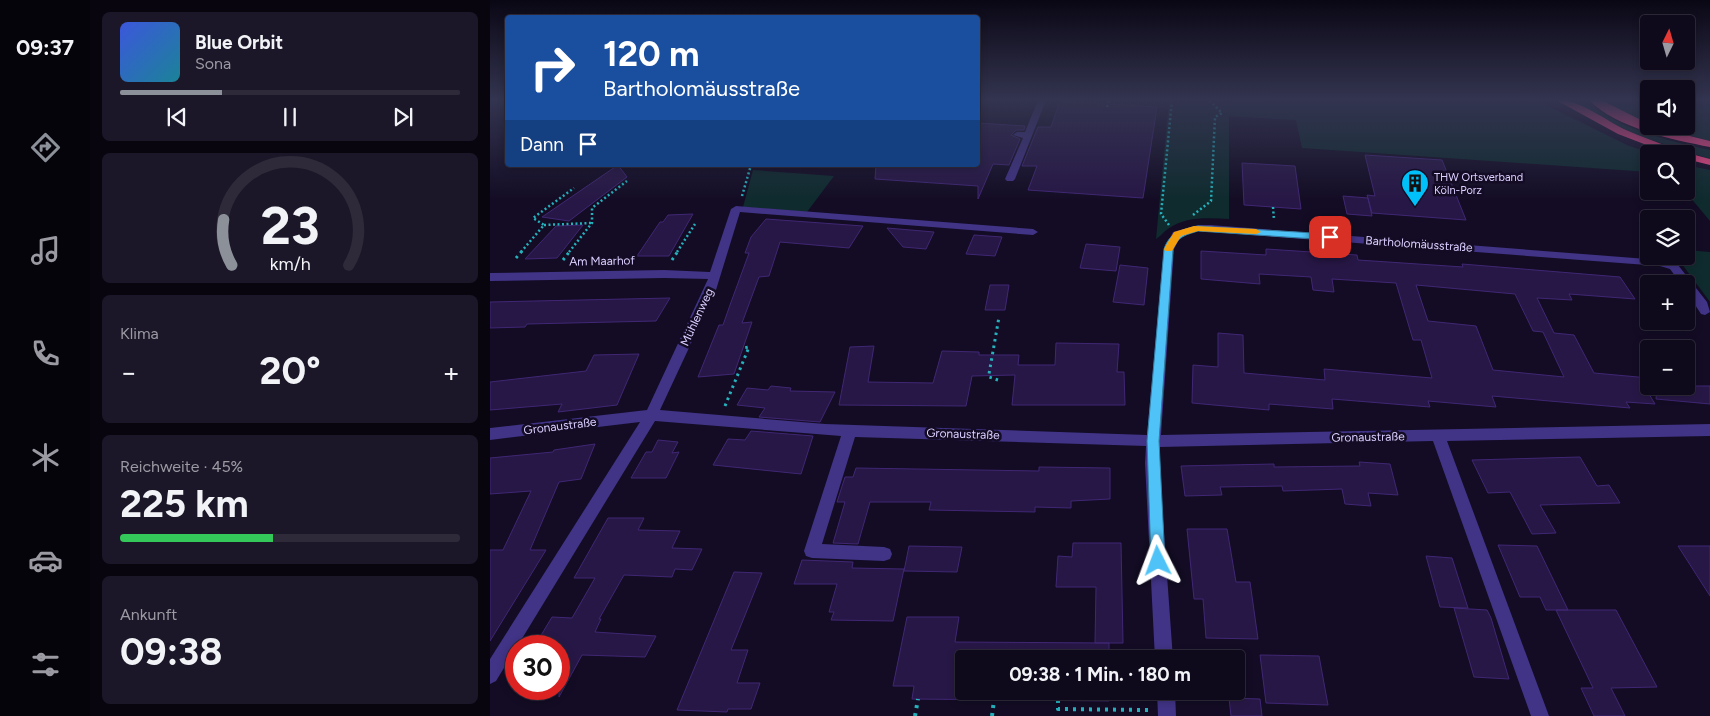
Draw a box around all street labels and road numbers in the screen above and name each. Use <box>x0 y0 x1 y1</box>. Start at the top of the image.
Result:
street label: Bartholomäusstraße <box>1365 233 1474 255</box>
street label: Am Maarhof <box>569 253 636 269</box>
street label: Mühlenweg <box>678 286 716 348</box>
street label: Gronaustraße <box>523 415 598 437</box>
street label: Gronaustraße <box>926 426 1000 442</box>
street label: Gronaustraße <box>1331 429 1405 445</box>

